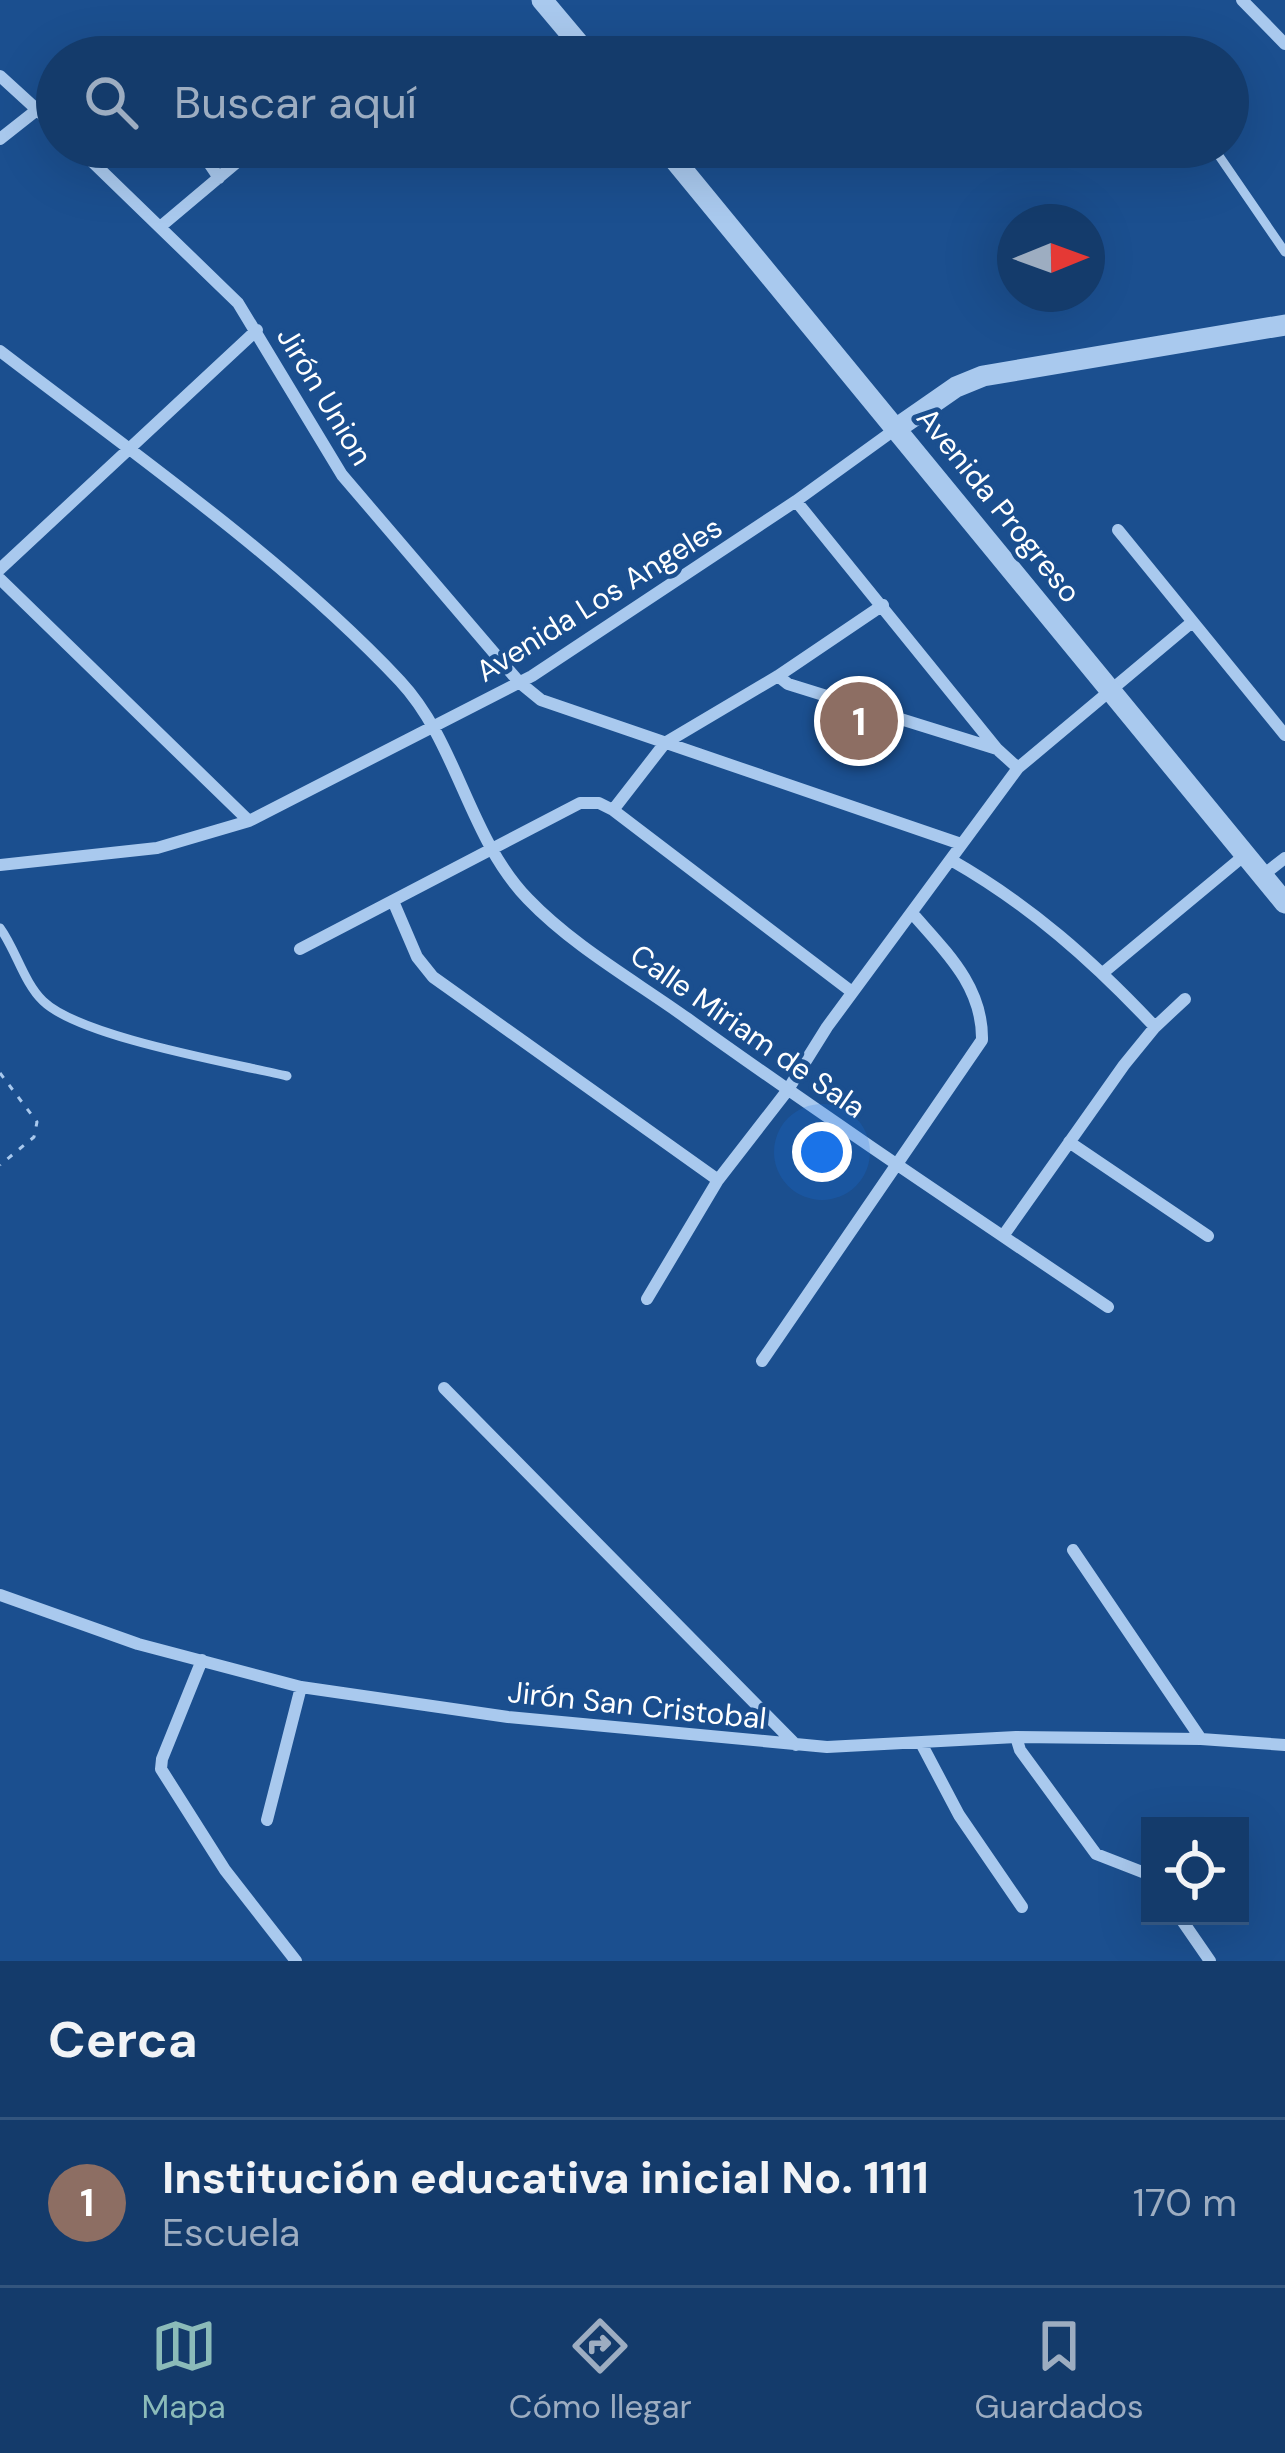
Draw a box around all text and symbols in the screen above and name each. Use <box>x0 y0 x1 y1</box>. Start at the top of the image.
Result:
search box <box>36 36 1249 168</box>
icon: search <box>78 69 144 135</box>
text: Buscar aquí <box>174 73 417 132</box>
north arrow <box>997 204 1105 312</box>
street label: Jirón Union <box>268 320 382 472</box>
street label: Avenida Progreso <box>908 399 1090 611</box>
street label: Avenida Los Angeles <box>469 507 729 691</box>
pin: 1 <box>820 676 898 766</box>
street label: Calle Miriam de Sala <box>623 935 873 1127</box>
your location <box>792 1122 852 1182</box>
street label: Jirón San Cristobal <box>506 1672 768 1738</box>
map controls <box>1141 1817 1249 1925</box>
button: locate <box>1141 1817 1249 1925</box>
text: Cerca <box>48 2006 198 2073</box>
text: Institución educativa inicial No. 1111 <box>162 2148 929 2207</box>
text: 1 <box>80 2177 94 2228</box>
text: 170 m <box>1133 2177 1237 2228</box>
text: Escuela <box>162 2207 300 2258</box>
tab: Mapa <box>141 2313 226 2428</box>
tab: Cómo llegar <box>509 2313 692 2428</box>
tab: Guardados <box>975 2313 1144 2428</box>

